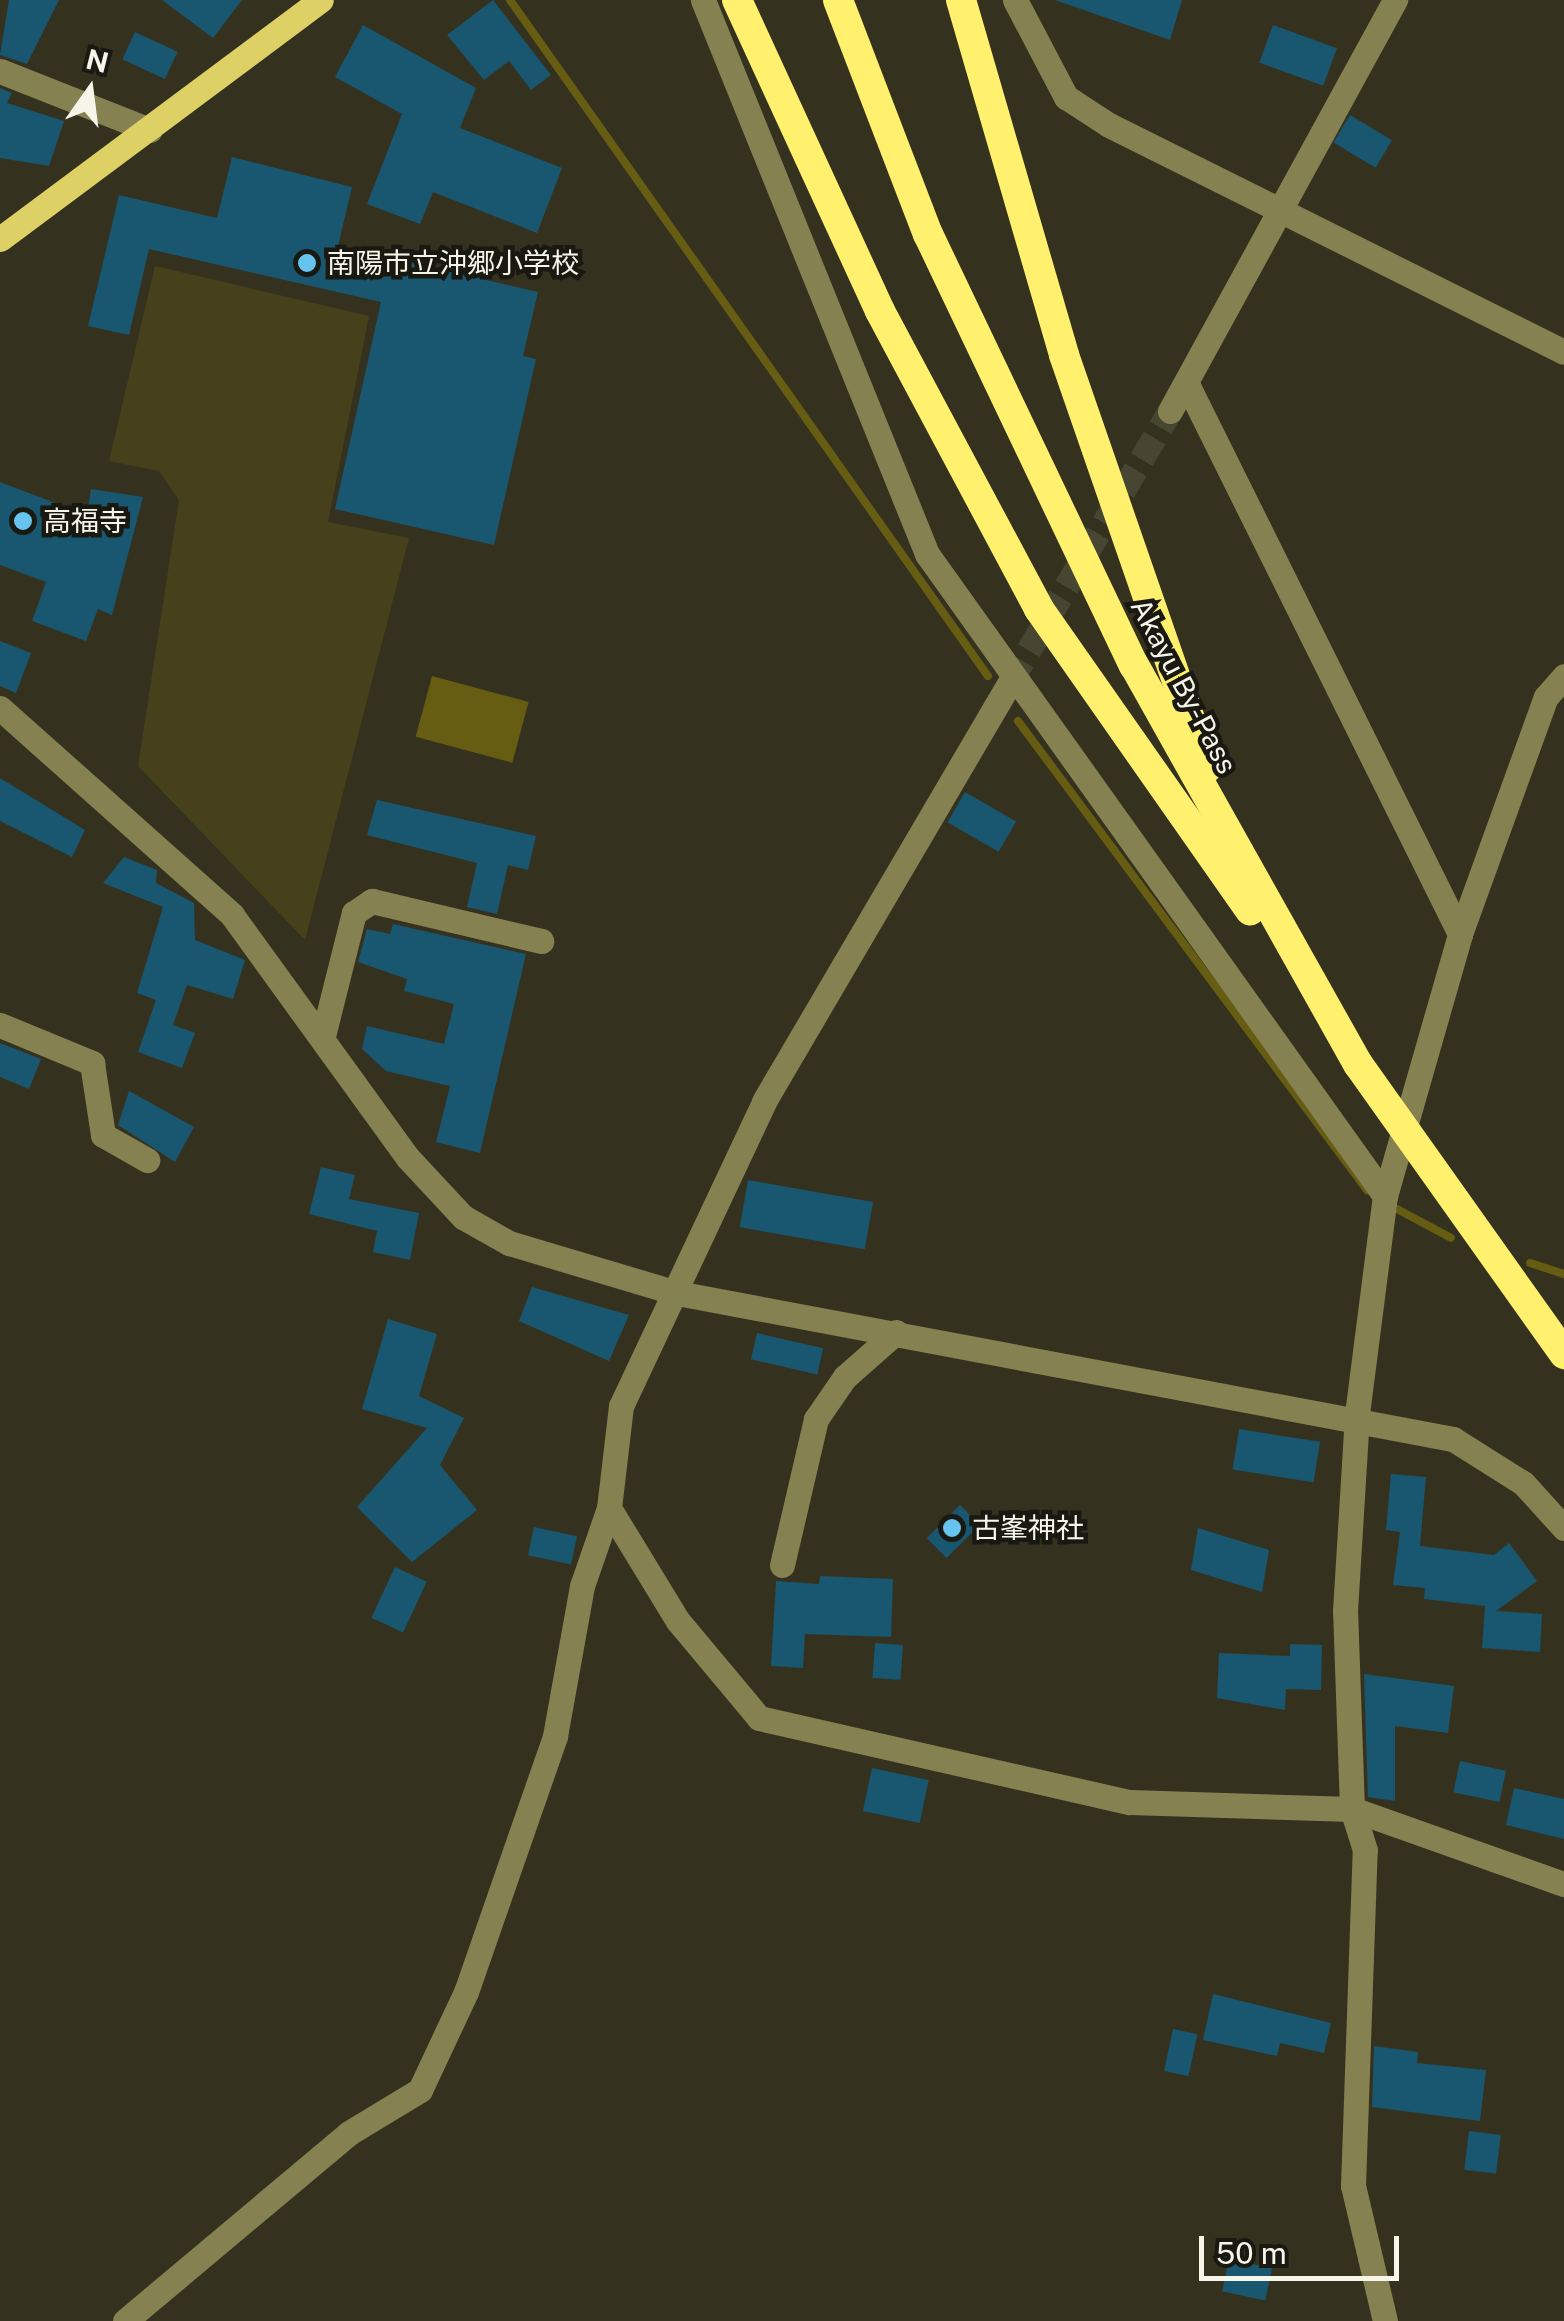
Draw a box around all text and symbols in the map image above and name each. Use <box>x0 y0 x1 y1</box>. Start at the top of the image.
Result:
north arrow <box>40 40 140 140</box>
text: N <box>83 42 112 79</box>
place label: 南陽市立沖郷小学校 <box>327 246 579 280</box>
marker: 南陽市立沖郷小学校 <box>296 252 318 274</box>
place label: 高福寺 <box>43 504 127 538</box>
marker: 高福寺 <box>12 510 34 532</box>
street label: Akayu By-Pass <box>1124 593 1244 779</box>
place label: 古峯神社 <box>972 1511 1084 1545</box>
marker: 古峯神社 <box>941 1517 963 1539</box>
scale bar <box>1204 2216 1404 2278</box>
text: 50 m <box>1216 2235 1287 2271</box>

